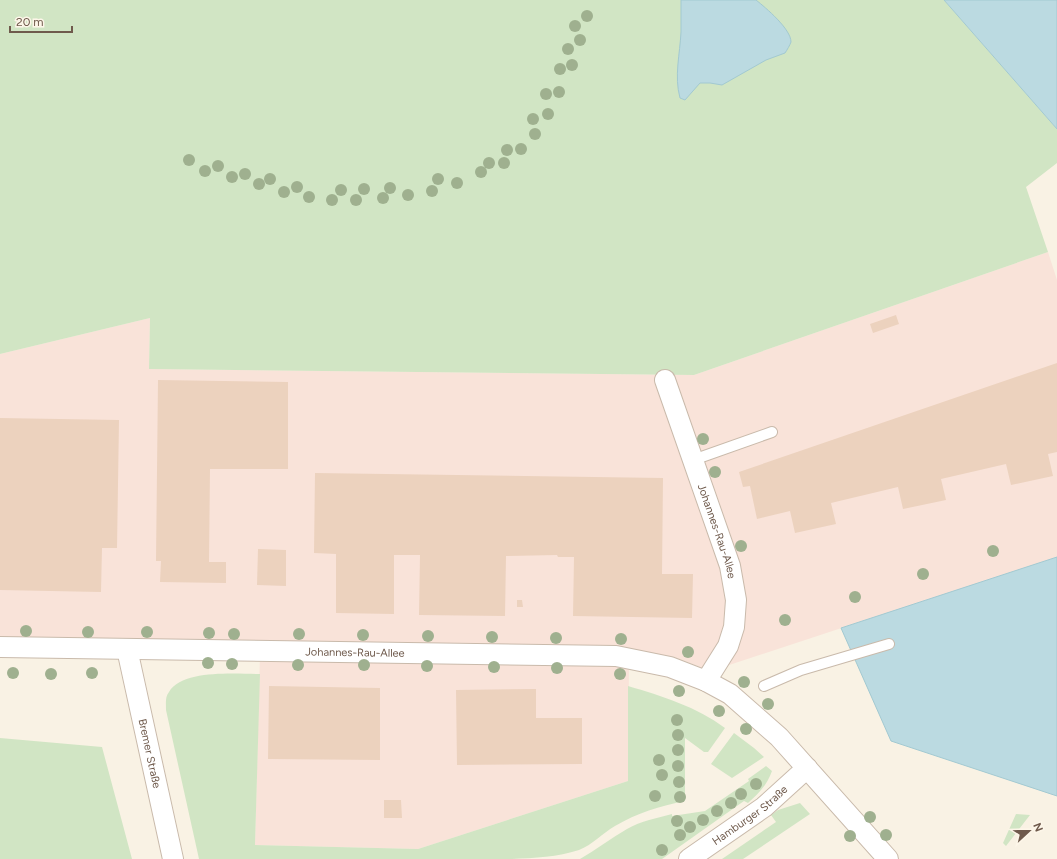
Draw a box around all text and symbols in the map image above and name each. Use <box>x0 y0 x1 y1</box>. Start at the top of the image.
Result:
scale bar <box>10 8 72 34</box>
text: 20 m <box>16 15 44 29</box>
street label: Johannes-Rau-Allee <box>695 482 738 580</box>
street label: Johannes-Rau-Allee <box>305 645 405 660</box>
street label: Bremer Straße <box>135 718 163 790</box>
street label: Hamburger Straße <box>710 783 790 848</box>
north arrow <box>1009 811 1049 851</box>
text: N <box>1030 821 1045 834</box>

